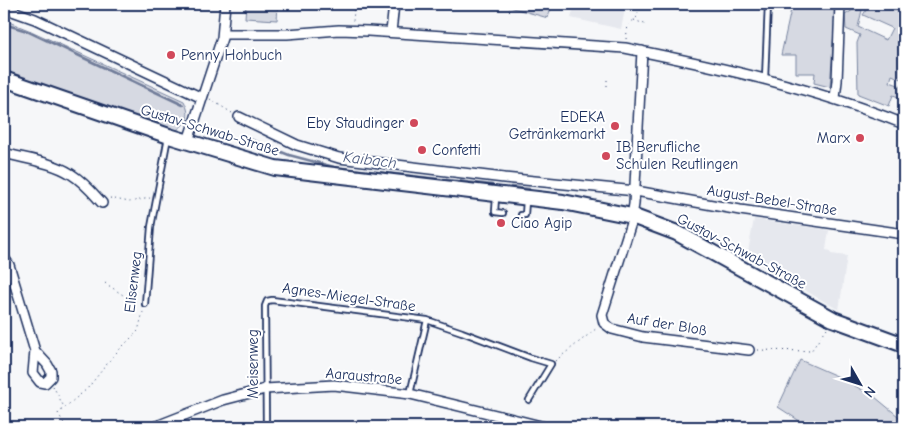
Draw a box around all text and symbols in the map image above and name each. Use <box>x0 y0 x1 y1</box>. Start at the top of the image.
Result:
place label: Penny Hohbuch <box>181 46 282 64</box>
marker: Penny Hohbuch <box>165 49 177 61</box>
street label: Gustav-Schwab-Straße <box>139 100 282 160</box>
place label: EDEKA Getränkemarkt <box>509 108 606 143</box>
place label: Eby Staudinger <box>307 114 404 132</box>
marker: Eby Staudinger <box>408 117 420 129</box>
marker: EDEKA Getränkemarkt <box>609 120 621 132</box>
place label: Marx <box>817 129 851 147</box>
marker: Marx <box>854 132 866 144</box>
place label: IB Berufliche Schulen Reutlingen <box>616 138 738 173</box>
place label: Confetti <box>432 141 481 159</box>
marker: Confetti <box>416 144 428 156</box>
water label: Kaibach <box>342 148 398 172</box>
marker: IB Berufliche Schulen Reutlingen <box>600 150 612 162</box>
street label: August-Bebel-Straße <box>706 181 839 219</box>
street label: Gustav-Schwab-Straße <box>674 209 810 293</box>
place label: Ciao Agip <box>511 214 572 232</box>
marker: Ciao Agip <box>495 217 507 229</box>
street label: Elisenweg <box>120 250 146 314</box>
street label: Agnes-Miegel-Straße <box>281 279 417 315</box>
street label: Auf der Bloß <box>626 309 708 339</box>
street label: Meisenweg <box>244 329 262 399</box>
north arrow <box>836 358 886 408</box>
street label: Aaraustraße <box>325 364 404 388</box>
text: N <box>860 383 879 401</box>

